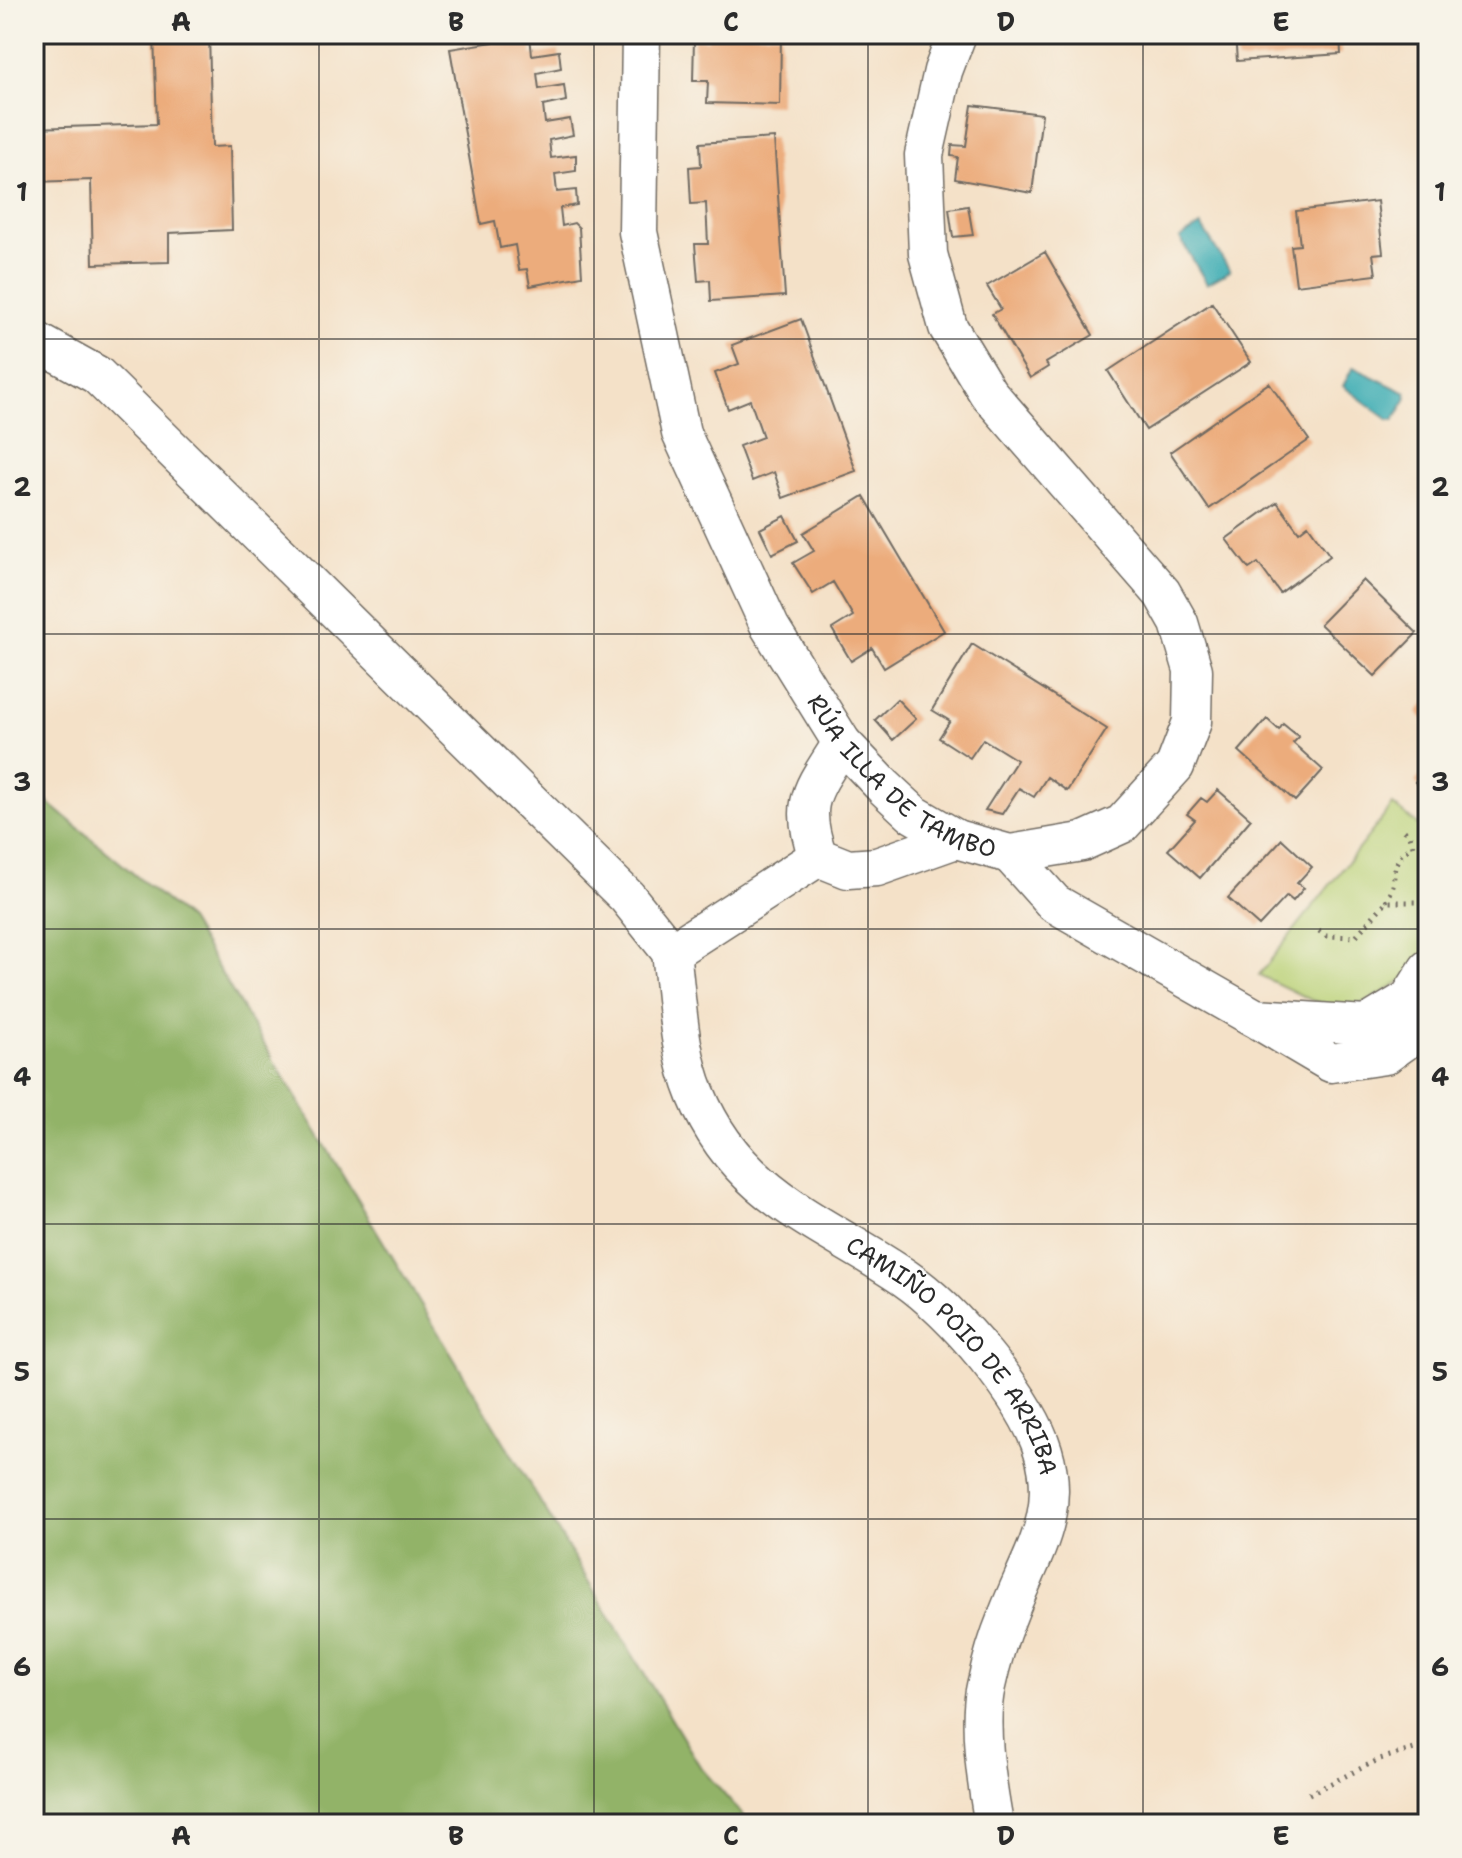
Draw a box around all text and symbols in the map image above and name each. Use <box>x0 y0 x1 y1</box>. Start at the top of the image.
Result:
text: A <box>171 4 191 39</box>
text: B <box>448 4 464 39</box>
text: C <box>723 4 739 39</box>
text: D <box>997 4 1015 39</box>
text: E <box>1272 4 1290 39</box>
text: 1 <box>16 174 28 209</box>
text: 1 <box>1434 174 1446 209</box>
text: 2 <box>13 469 31 504</box>
text: 2 <box>1431 469 1449 504</box>
street label: RÚA ILLA DE TAMBO <box>800 688 1000 865</box>
text: 3 <box>13 764 31 799</box>
text: 3 <box>1431 764 1449 799</box>
text: 4 <box>13 1059 31 1094</box>
text: 4 <box>1431 1059 1449 1094</box>
street label: CAMIÑO POIO DE ARRIBA <box>840 1229 1064 1478</box>
text: 5 <box>14 1354 30 1389</box>
text: 5 <box>1432 1354 1448 1389</box>
text: 6 <box>13 1649 31 1684</box>
text: 6 <box>1431 1649 1449 1684</box>
text: A <box>171 1818 191 1853</box>
text: B <box>448 1818 464 1853</box>
text: C <box>723 1818 739 1853</box>
text: D <box>997 1818 1015 1853</box>
text: E <box>1272 1818 1290 1853</box>

